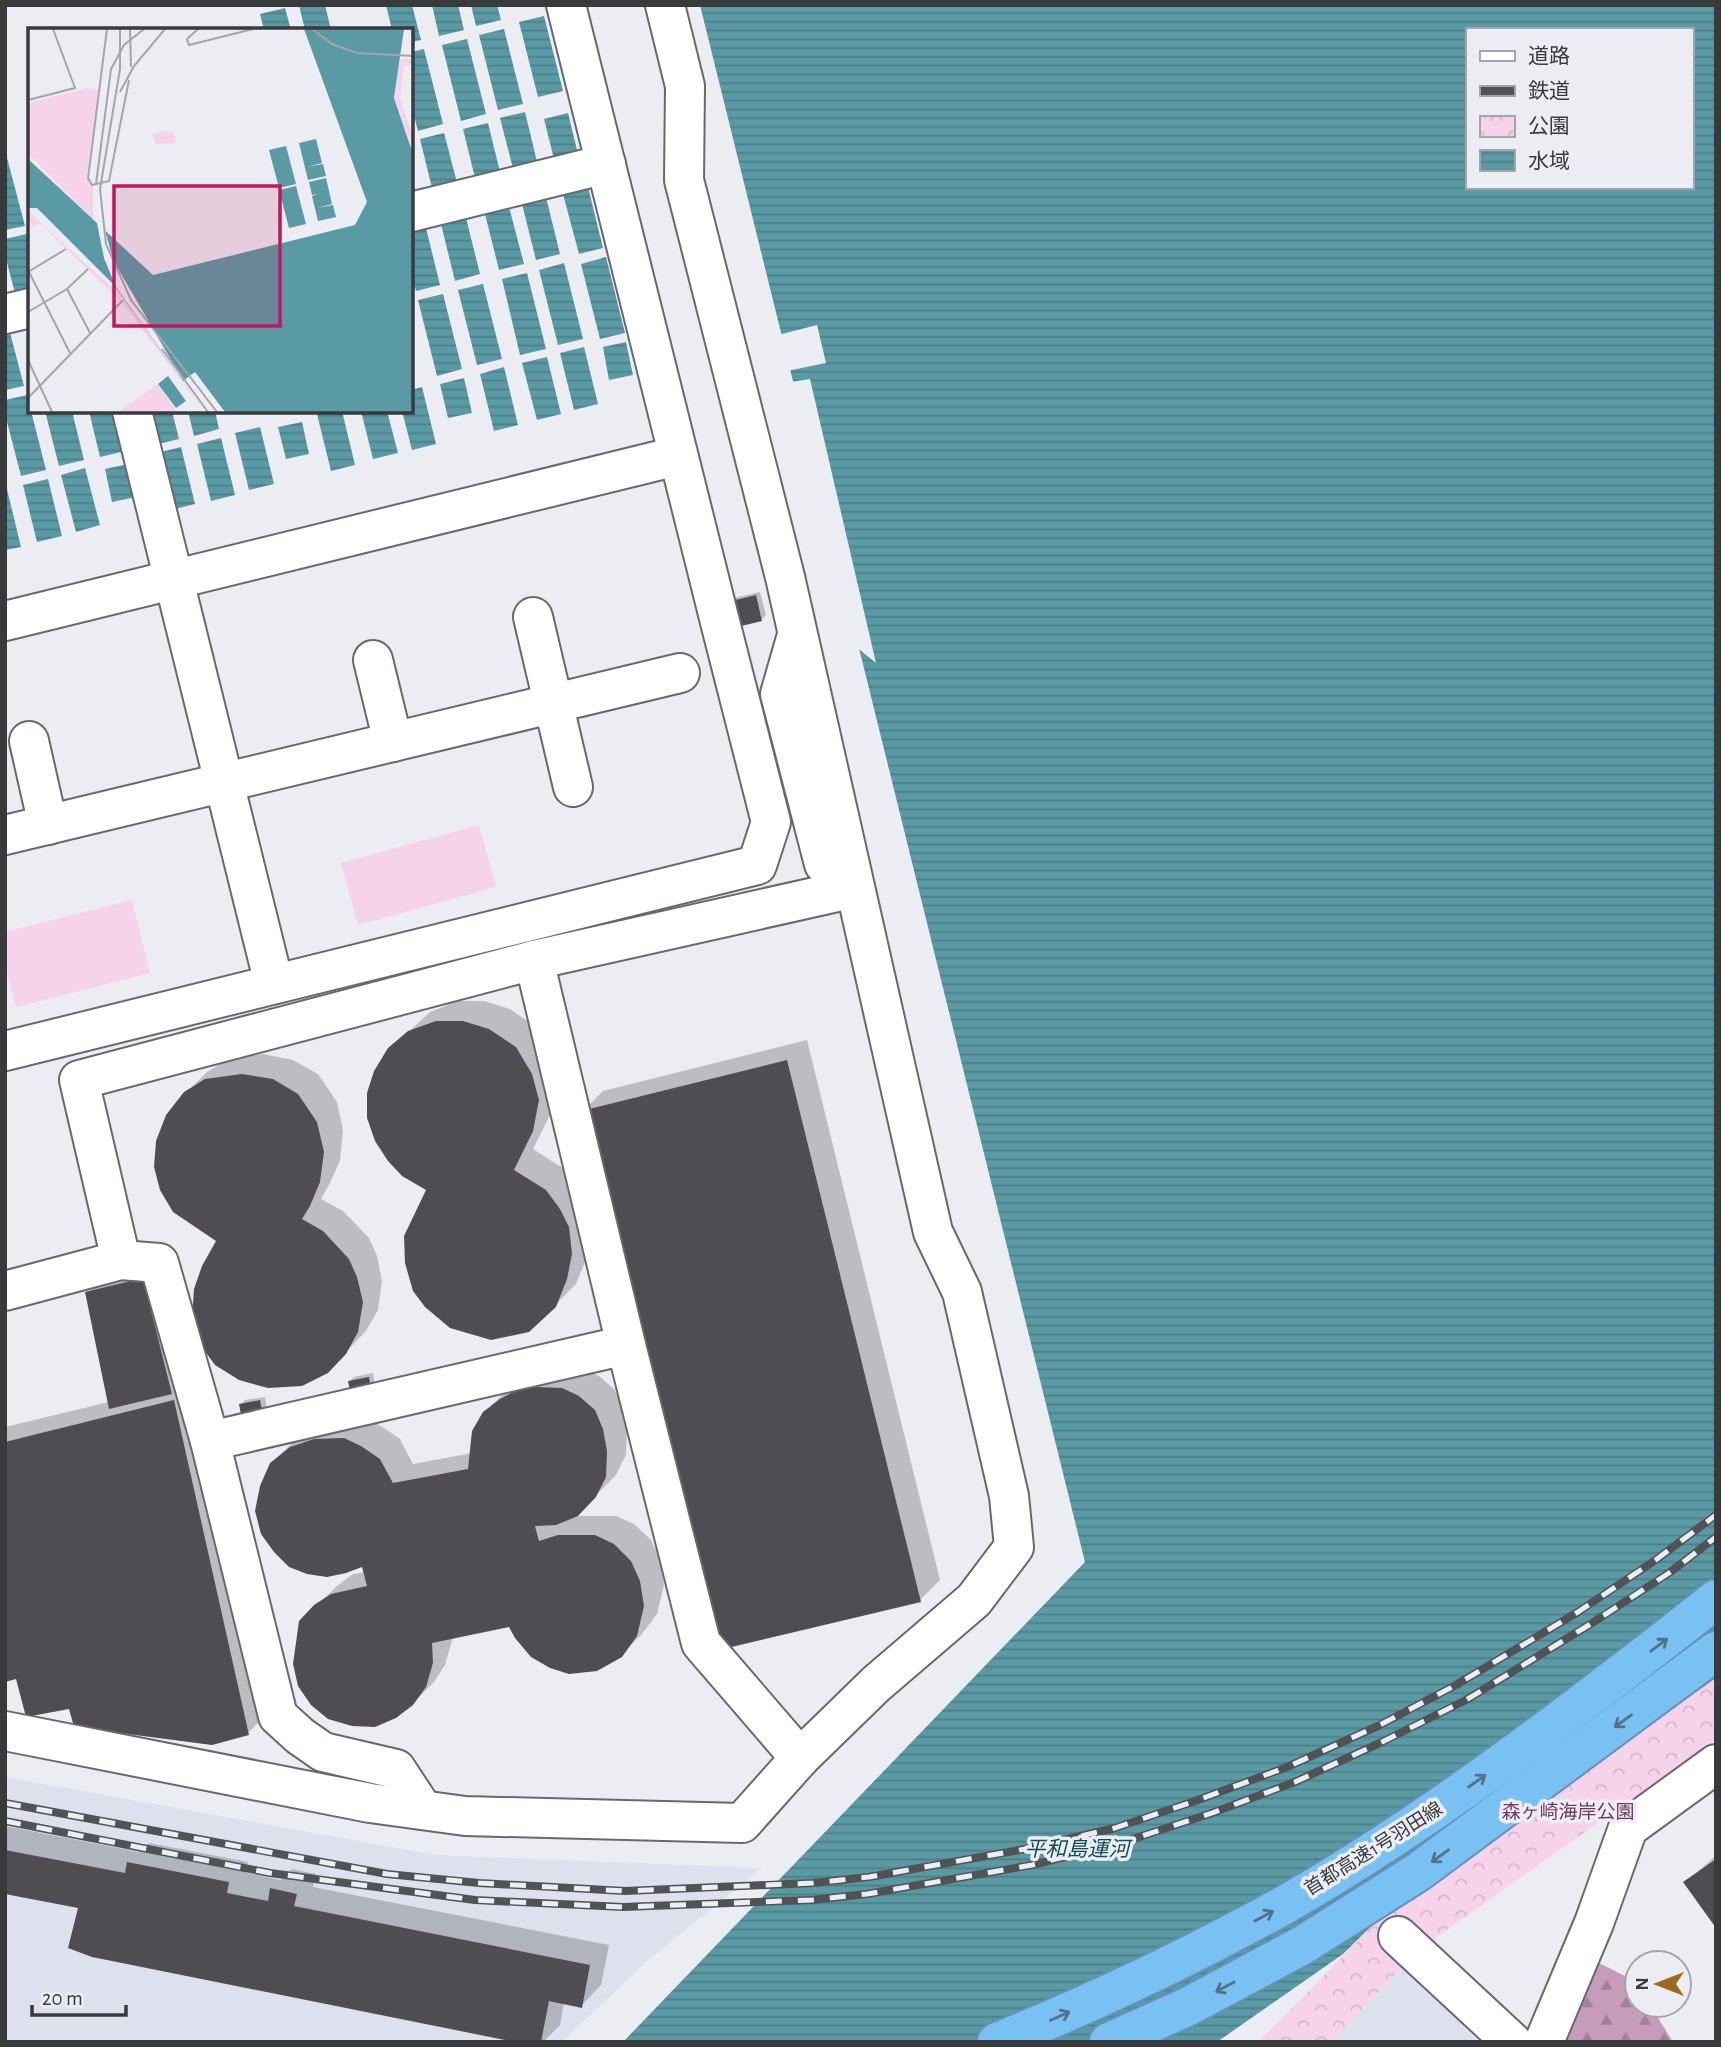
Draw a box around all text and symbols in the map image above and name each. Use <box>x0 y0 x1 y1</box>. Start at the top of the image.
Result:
inset map <box>28 28 413 413</box>
legend <box>1466 28 1693 189</box>
text: 道路 <box>1528 45 1570 67</box>
text: 鉄道 <box>1528 80 1570 102</box>
text: 公園 <box>1528 116 1570 137</box>
text: 水域 <box>1528 150 1570 172</box>
one-way arrow <box>1649 1637 1668 1652</box>
one-way arrow <box>1614 1714 1633 1728</box>
one-way arrow <box>1467 1774 1486 1788</box>
street label: 首都高速1号羽田線 <box>1300 1798 1446 1899</box>
park label: 森ヶ崎海岸公園 <box>1501 1801 1635 1822</box>
water label: 平和島運河 <box>1025 1838 1133 1860</box>
one-way arrow <box>1431 1849 1450 1863</box>
one-way arrow <box>1253 1908 1274 1922</box>
north arrow <box>1623 1949 1693 2019</box>
scale bar <box>32 1974 126 2018</box>
text: N <box>1633 1977 1652 1991</box>
one-way arrow <box>1215 1980 1236 1994</box>
text: 20 m <box>42 1988 83 2009</box>
one-way arrow <box>1049 2009 1070 2022</box>

